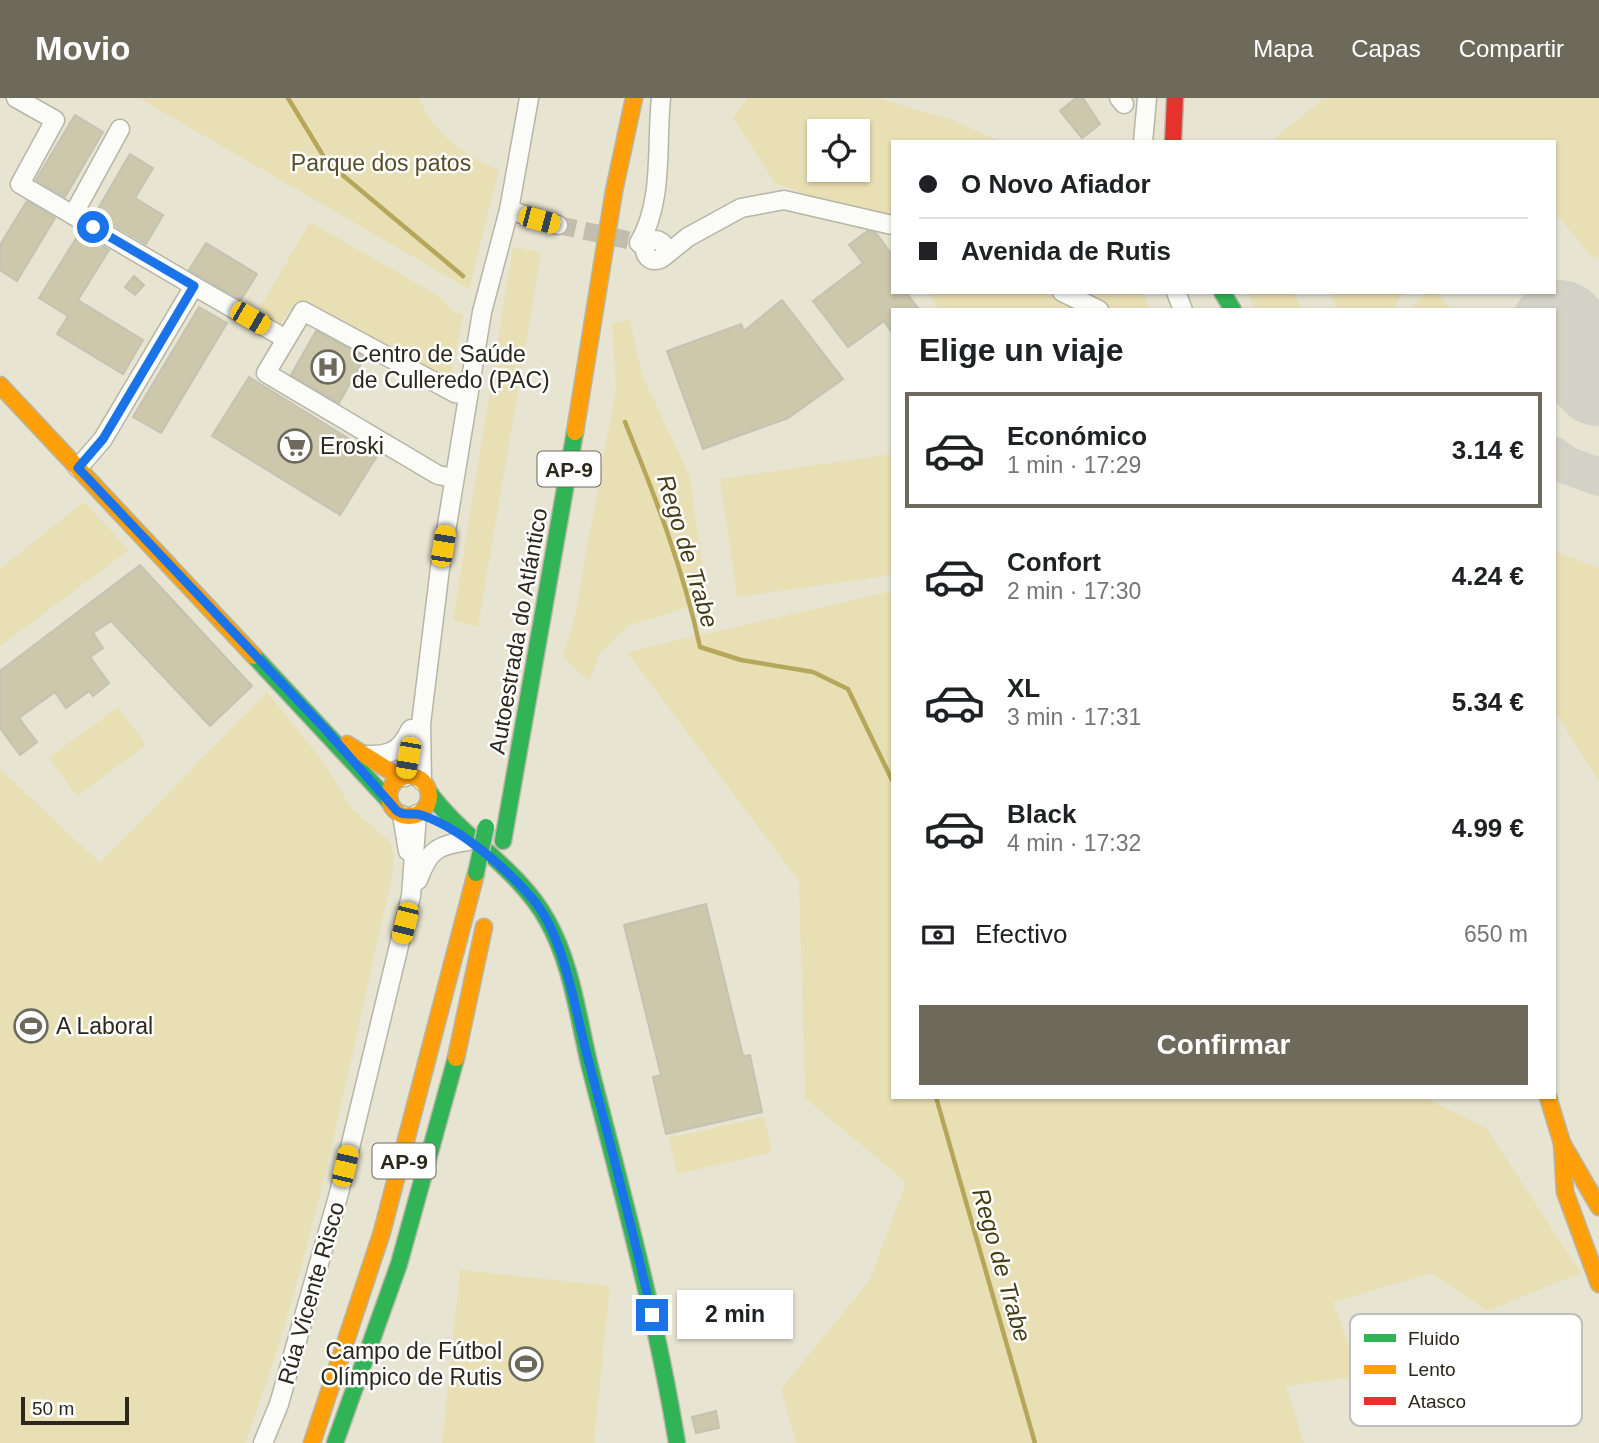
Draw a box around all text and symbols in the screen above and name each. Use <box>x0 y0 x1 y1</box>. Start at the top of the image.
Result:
text: Movio <box>35 30 130 67</box>
text: Mapa <box>1253 35 1313 62</box>
text: Capas <box>1351 35 1421 62</box>
text: Compartir <box>1459 35 1564 62</box>
map controls <box>807 119 870 182</box>
button: locate <box>807 119 870 182</box>
park label: Parque dos patos <box>291 150 471 176</box>
text: O Novo Afiador <box>961 169 1151 199</box>
car <box>516 204 563 236</box>
route start <box>77 211 109 243</box>
text: Avenida de Rutis <box>961 236 1171 266</box>
car <box>227 298 274 338</box>
text: Elige un viaje <box>919 332 1124 368</box>
place label: Centro de Saúde de Culleredo (PAC) <box>352 341 550 393</box>
hospital icon: Centro de Saúde de Culleredo (PAC) <box>309 348 347 386</box>
icon: car <box>923 419 986 482</box>
text: Económico <box>1007 421 1147 451</box>
supermarket icon: Eroski <box>276 427 314 465</box>
place label: Eroski <box>320 433 384 459</box>
text: 3.14 € <box>1452 435 1524 465</box>
road number: AP-9 <box>538 452 600 486</box>
text: 1 min · 17:29 <box>1007 452 1141 478</box>
water label: Rego de Trabe <box>652 471 724 631</box>
street label: Autoestrada do Atlántico <box>484 506 552 756</box>
car <box>430 524 457 568</box>
icon: car <box>923 545 986 608</box>
text: Confort <box>1007 547 1101 577</box>
text: 4.24 € <box>1452 561 1524 591</box>
text: 2 min · 17:30 <box>1007 578 1141 604</box>
icon: car <box>923 671 986 734</box>
text: XL <box>1007 673 1040 703</box>
text: 5.34 € <box>1452 687 1524 717</box>
text: 3 min · 17:31 <box>1007 704 1141 730</box>
car <box>395 735 422 781</box>
icon: car <box>923 797 986 860</box>
text: Black <box>1007 799 1076 829</box>
text: 4.99 € <box>1452 813 1524 843</box>
text: 4 min · 17:32 <box>1007 830 1141 856</box>
car <box>390 900 421 946</box>
icon: cash <box>919 916 957 954</box>
text: Efectivo <box>975 919 1068 949</box>
text: 650 m <box>1464 921 1528 947</box>
button: Confirmar <box>919 1005 1528 1085</box>
sports icon: A Laboral <box>12 1007 50 1045</box>
place label: A Laboral <box>56 1013 153 1039</box>
car <box>331 1143 360 1189</box>
road number: AP-9 <box>372 1144 436 1178</box>
water label: Rego de Trabe <box>967 1185 1037 1345</box>
street label: Rúa Vicente Risco <box>272 1199 350 1387</box>
callout: 2 min <box>676 1290 792 1340</box>
route end <box>636 1299 668 1331</box>
text: 2 min <box>705 1301 765 1327</box>
legend <box>1350 1314 1582 1426</box>
text: Fluido <box>1408 1328 1460 1349</box>
place label: Campo de Fútbol Olímpico de Rutis <box>320 1338 502 1390</box>
sports icon: Campo de Fútbol Olímpico de Rutis <box>507 1345 545 1383</box>
text: Lento <box>1408 1359 1456 1380</box>
text: Atasco <box>1408 1391 1466 1412</box>
scale bar <box>21 1394 130 1426</box>
text: 50 m <box>32 1398 74 1419</box>

